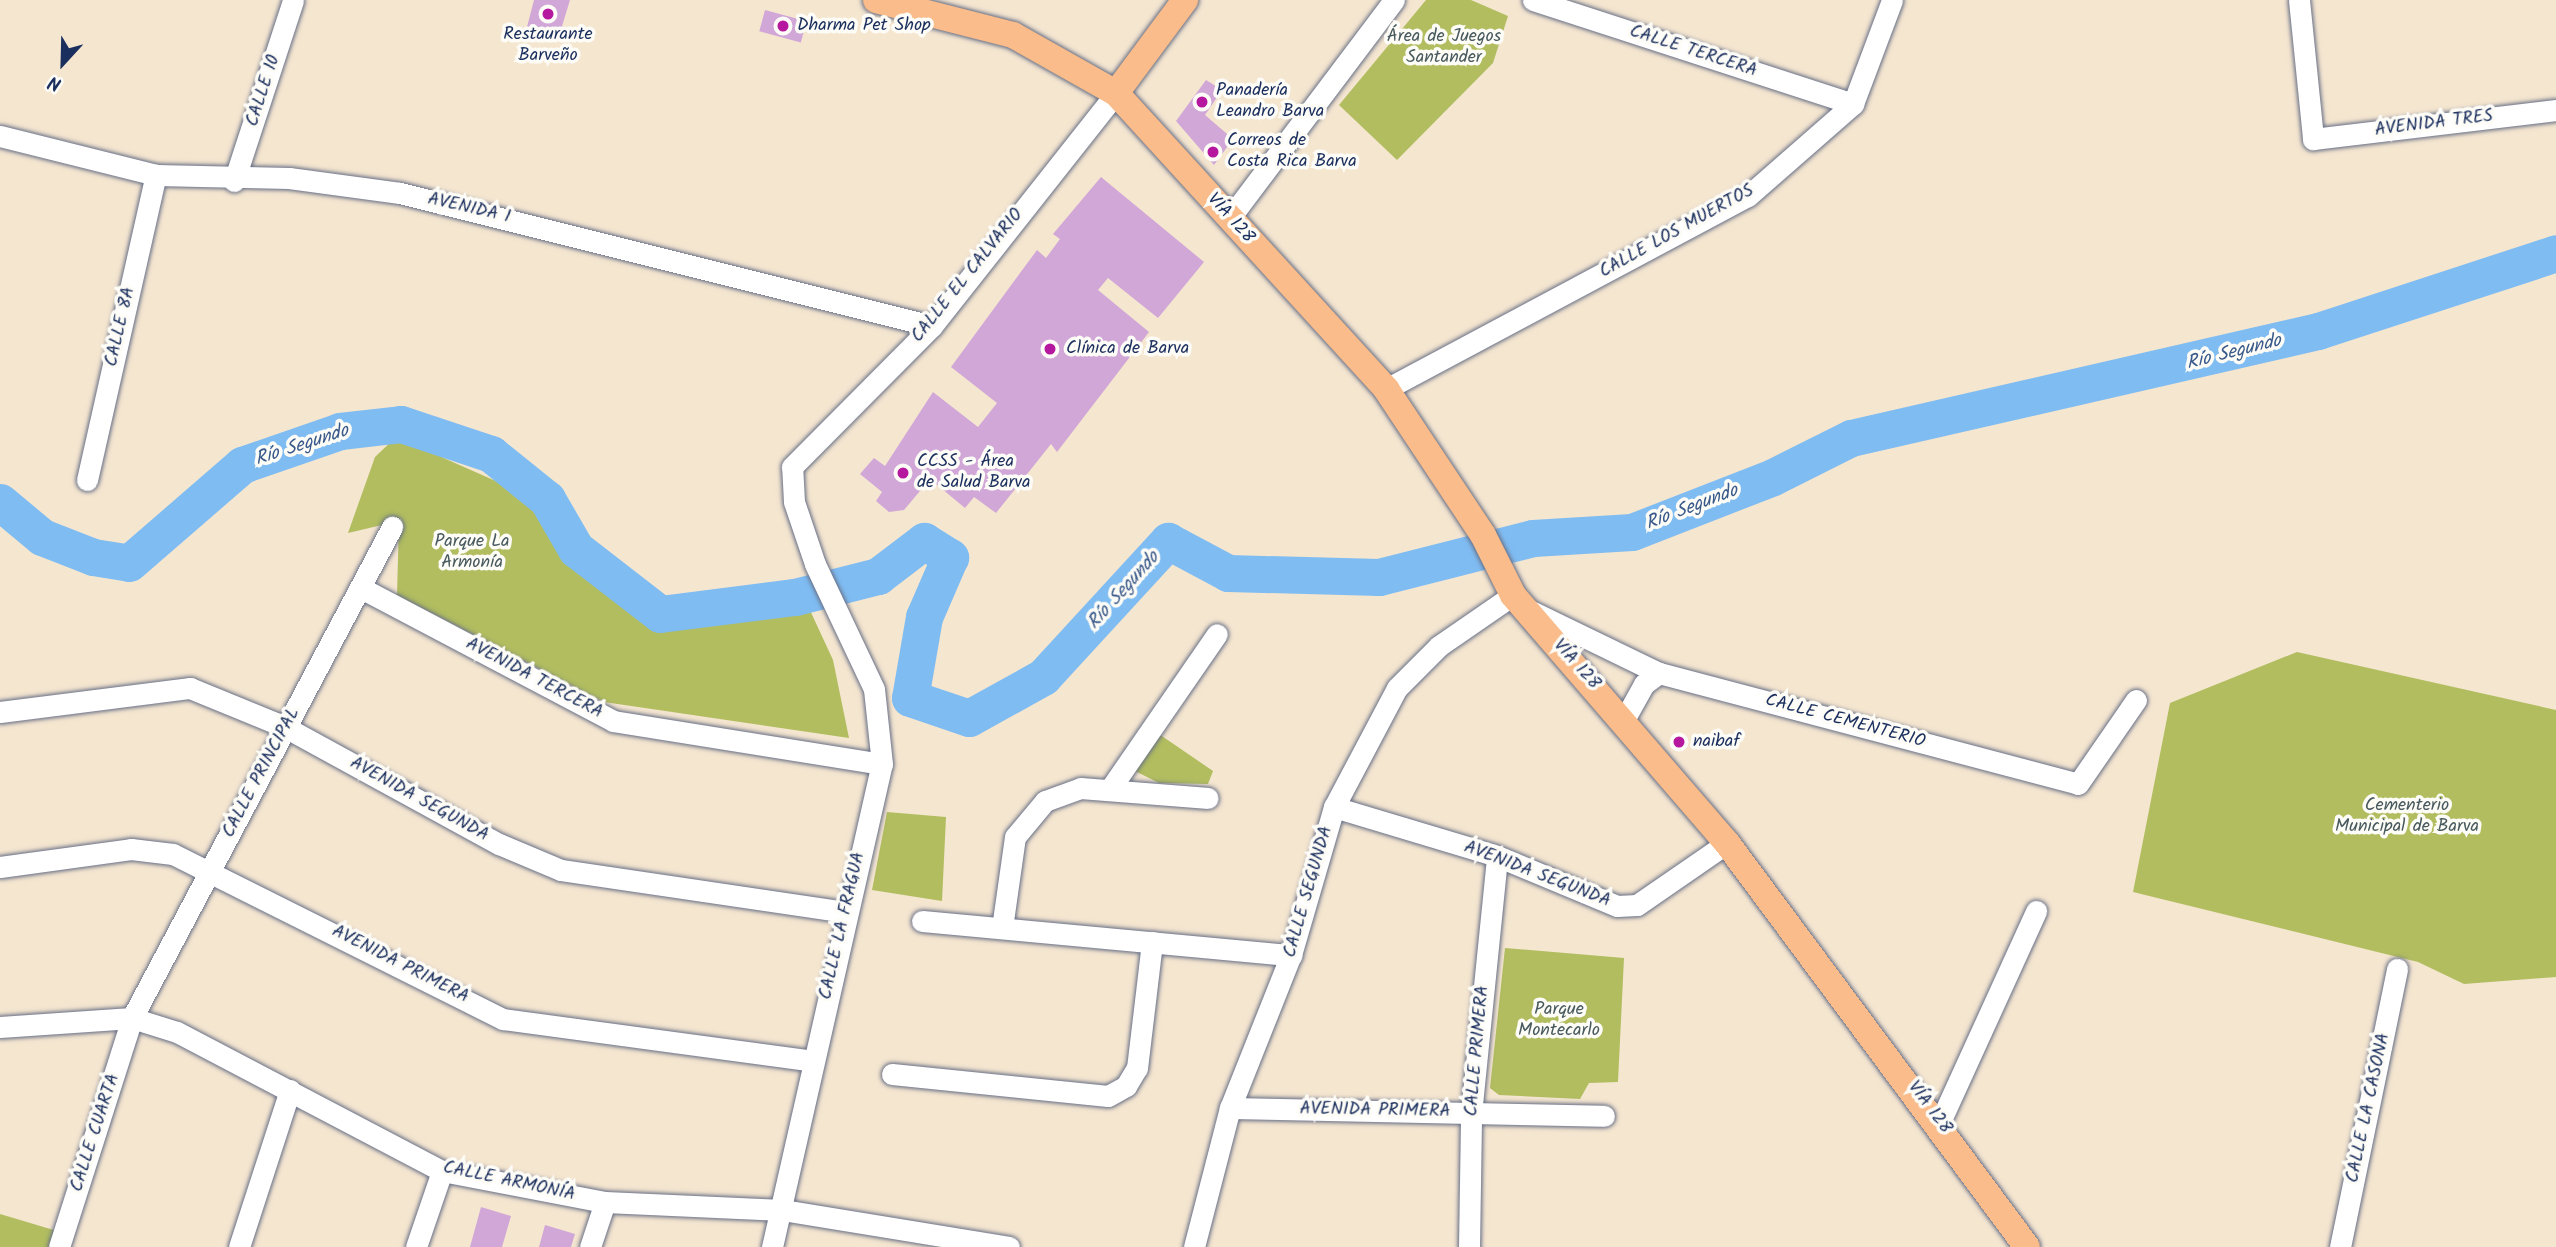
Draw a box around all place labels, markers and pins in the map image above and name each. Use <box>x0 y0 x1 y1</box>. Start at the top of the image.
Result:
marker: Restaurante Barveño <box>540 6 556 22</box>
place label: Dharma Pet Shop <box>797 15 931 37</box>
marker: Dharma Pet Shop <box>775 18 791 34</box>
place label: Restaurante Barveño <box>503 25 593 68</box>
place label: Panadería Leandro Barva <box>1216 81 1324 124</box>
marker: Panadería Leandro Barva <box>1194 94 1210 110</box>
place label: Correos de Costa Rica Barva <box>1227 131 1357 174</box>
marker: Correos de Costa Rica Barva <box>1205 144 1221 160</box>
place label: Clínica de Barva <box>1066 338 1189 360</box>
marker: Clínica de Barva <box>1040 339 1060 359</box>
place label: CCSS - Área de Salud Barva <box>917 452 1030 494</box>
marker: CCSS - Área de Salud Barva <box>895 465 911 481</box>
place label: naibaf <box>1693 731 1740 753</box>
marker: naibaf <box>1671 734 1687 750</box>

